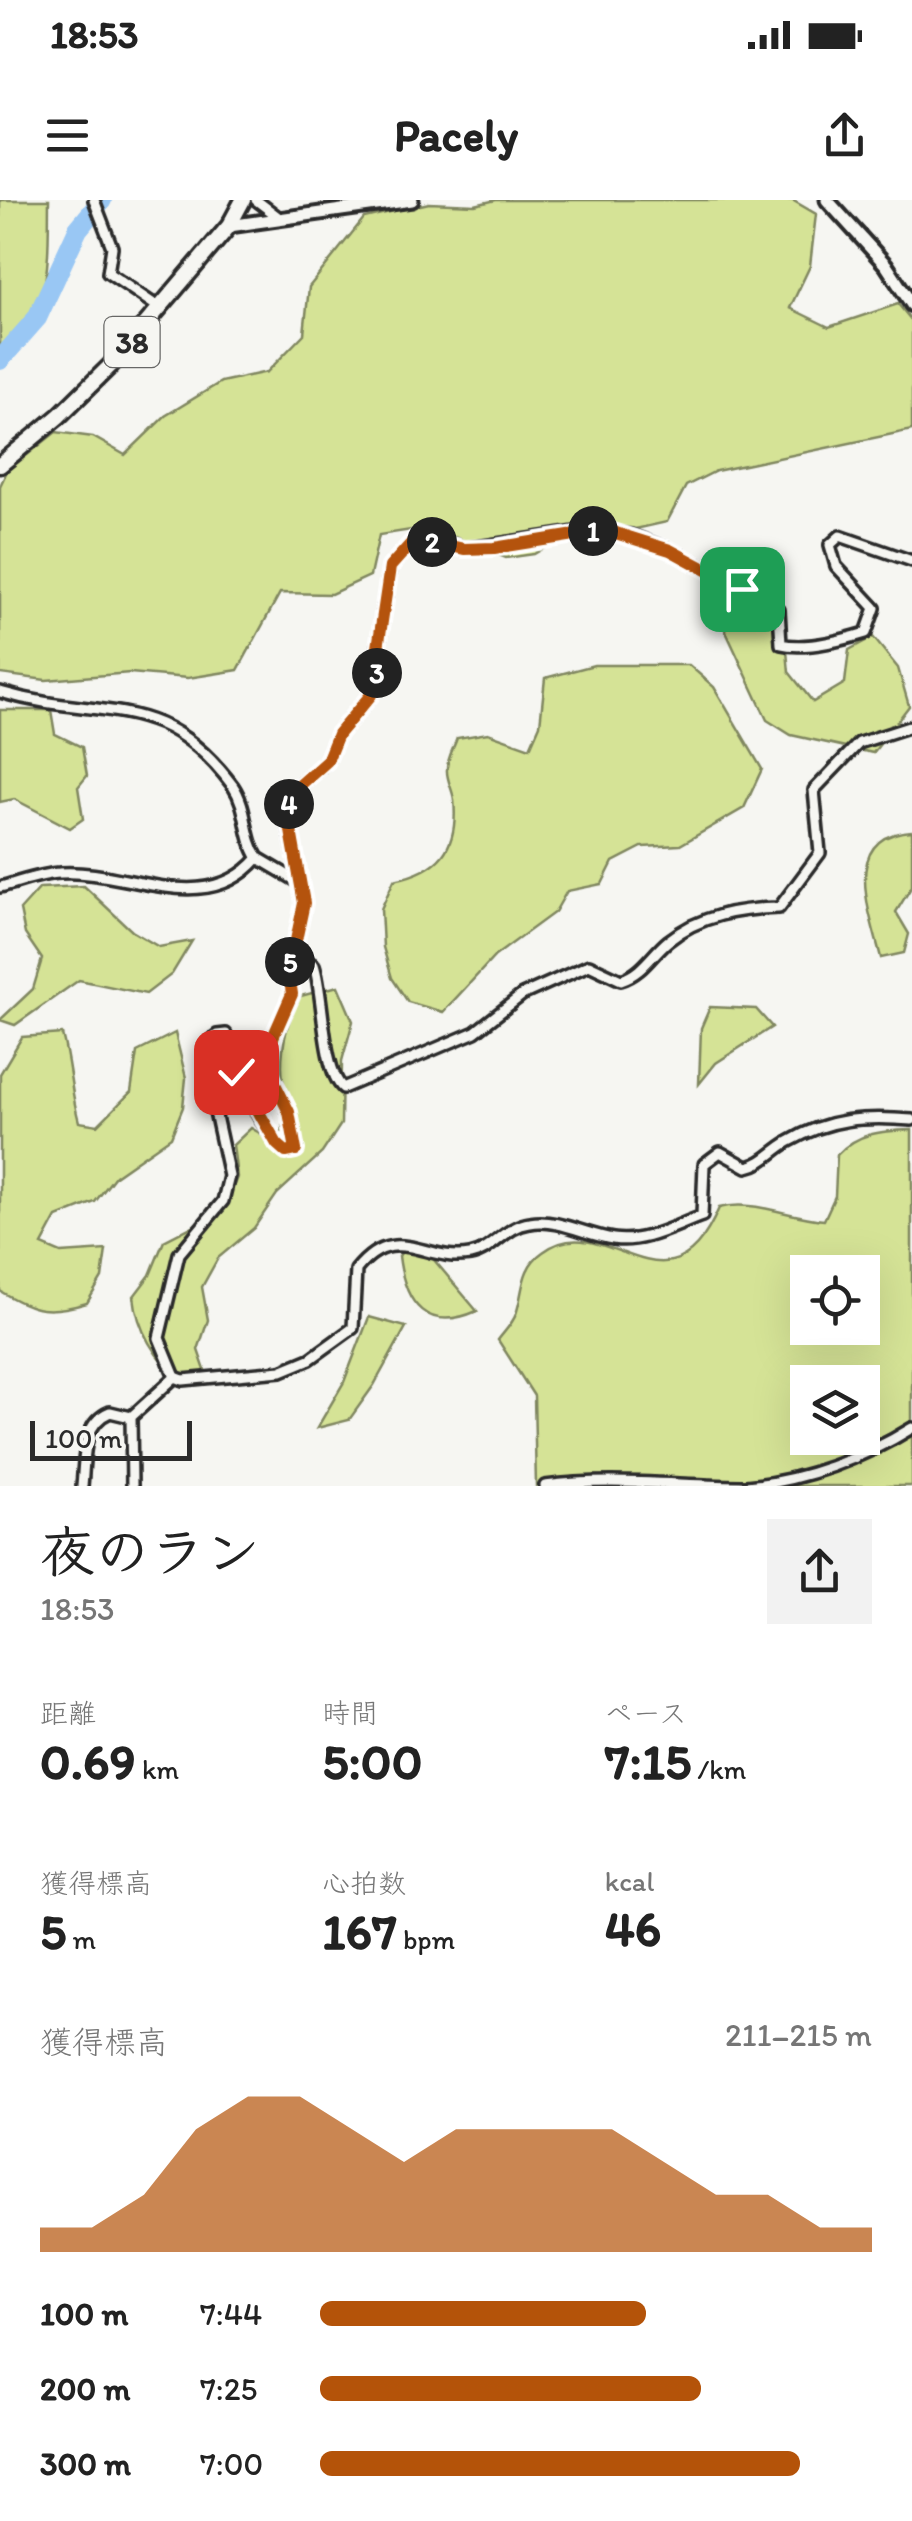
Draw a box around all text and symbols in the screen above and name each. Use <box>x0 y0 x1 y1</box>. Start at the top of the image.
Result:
text: 18:53 <box>50 12 138 58</box>
icon: menu <box>40 108 95 163</box>
text: Pacely <box>394 108 518 162</box>
icon: share <box>817 108 872 163</box>
road number: 38 <box>104 317 160 367</box>
pin: 1 <box>568 506 618 556</box>
text: 1 <box>587 514 600 548</box>
pin: 2 <box>407 517 457 567</box>
text: 2 <box>425 525 439 559</box>
pin <box>700 547 785 632</box>
icon: arrive <box>715 562 770 617</box>
pin: 3 <box>352 648 402 698</box>
text: 3 <box>369 656 385 690</box>
pin: 4 <box>264 779 314 829</box>
text: 4 <box>281 787 297 821</box>
pin: 5 <box>265 937 315 987</box>
text: 5 <box>283 945 297 979</box>
pin <box>194 1030 279 1115</box>
icon: check <box>209 1045 264 1100</box>
map controls <box>790 1255 880 1455</box>
button: locate <box>790 1255 880 1345</box>
button: layers <box>790 1365 880 1455</box>
scale bar <box>30 1416 192 1460</box>
text: 100 m <box>45 1421 122 1455</box>
text: 夜のラン <box>40 1519 260 1585</box>
button: share <box>767 1519 872 1624</box>
text: 18:53 <box>40 1590 114 1628</box>
text: 距離 <box>40 1696 96 1730</box>
text: 時間 <box>322 1696 378 1730</box>
text: ペース <box>605 1696 687 1730</box>
text: 0.69 <box>40 1731 136 1792</box>
text: 5:00 <box>322 1731 422 1792</box>
text: 7:15 <box>605 1731 691 1792</box>
text: km <box>136 1752 179 1786</box>
text: /km <box>691 1752 746 1786</box>
text: kcal <box>605 1864 654 1898</box>
text: 獲得標高 <box>40 1866 152 1900</box>
text: 心拍数 <box>322 1866 406 1900</box>
text: 46 <box>605 1898 661 1959</box>
text: 5 <box>40 1901 66 1962</box>
text: 167 <box>322 1901 397 1962</box>
text: m <box>66 1922 96 1956</box>
text: bpm <box>397 1922 455 1956</box>
text: 211–215 m <box>725 2016 872 2054</box>
text: 獲得標高 <box>40 2023 168 2061</box>
text: 100 m <box>40 2295 128 2333</box>
text: 7:44 <box>200 2295 262 2333</box>
text: 200 m <box>40 2370 130 2408</box>
text: 7:25 <box>200 2370 257 2408</box>
text: 300 m <box>40 2445 131 2483</box>
text: 7:00 <box>200 2445 263 2483</box>

